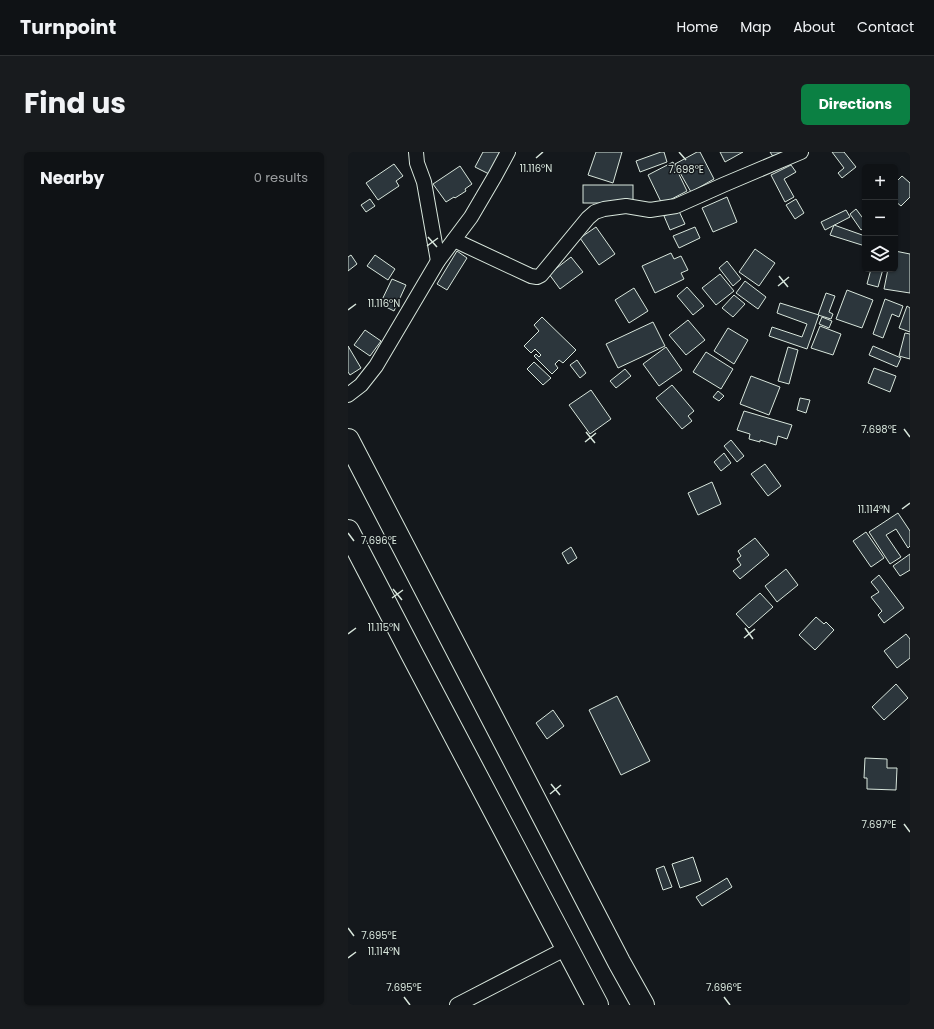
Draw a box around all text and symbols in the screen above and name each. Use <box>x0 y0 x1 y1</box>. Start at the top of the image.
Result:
text: Turnpoint <box>20 14 116 41</box>
text: Home <box>676 17 718 37</box>
text: Map <box>740 17 771 37</box>
text: About <box>793 17 835 37</box>
text: Contact <box>857 17 914 37</box>
text: Find us <box>24 84 126 123</box>
button: Directions <box>801 84 910 125</box>
text: 11.116°N <box>520 161 552 176</box>
text: 7.698°E <box>668 162 704 177</box>
map controls <box>862 164 898 272</box>
button: + <box>862 164 898 200</box>
text: Nearby <box>40 166 104 190</box>
text: 0 results <box>254 168 308 187</box>
button: − <box>862 200 898 236</box>
button: layers <box>862 236 898 272</box>
text: 11.116°N <box>368 296 400 311</box>
text: 7.698°E <box>861 422 897 437</box>
text: 11.114°N <box>858 502 890 517</box>
text: 7.696°E <box>361 533 397 548</box>
text: 11.115°N <box>368 620 400 635</box>
text: 7.697°E <box>862 817 896 832</box>
text: 7.695°E <box>361 928 397 943</box>
text: 11.114°N <box>368 944 400 959</box>
text: 7.695°E <box>386 980 422 995</box>
text: 7.696°E <box>706 980 742 995</box>

